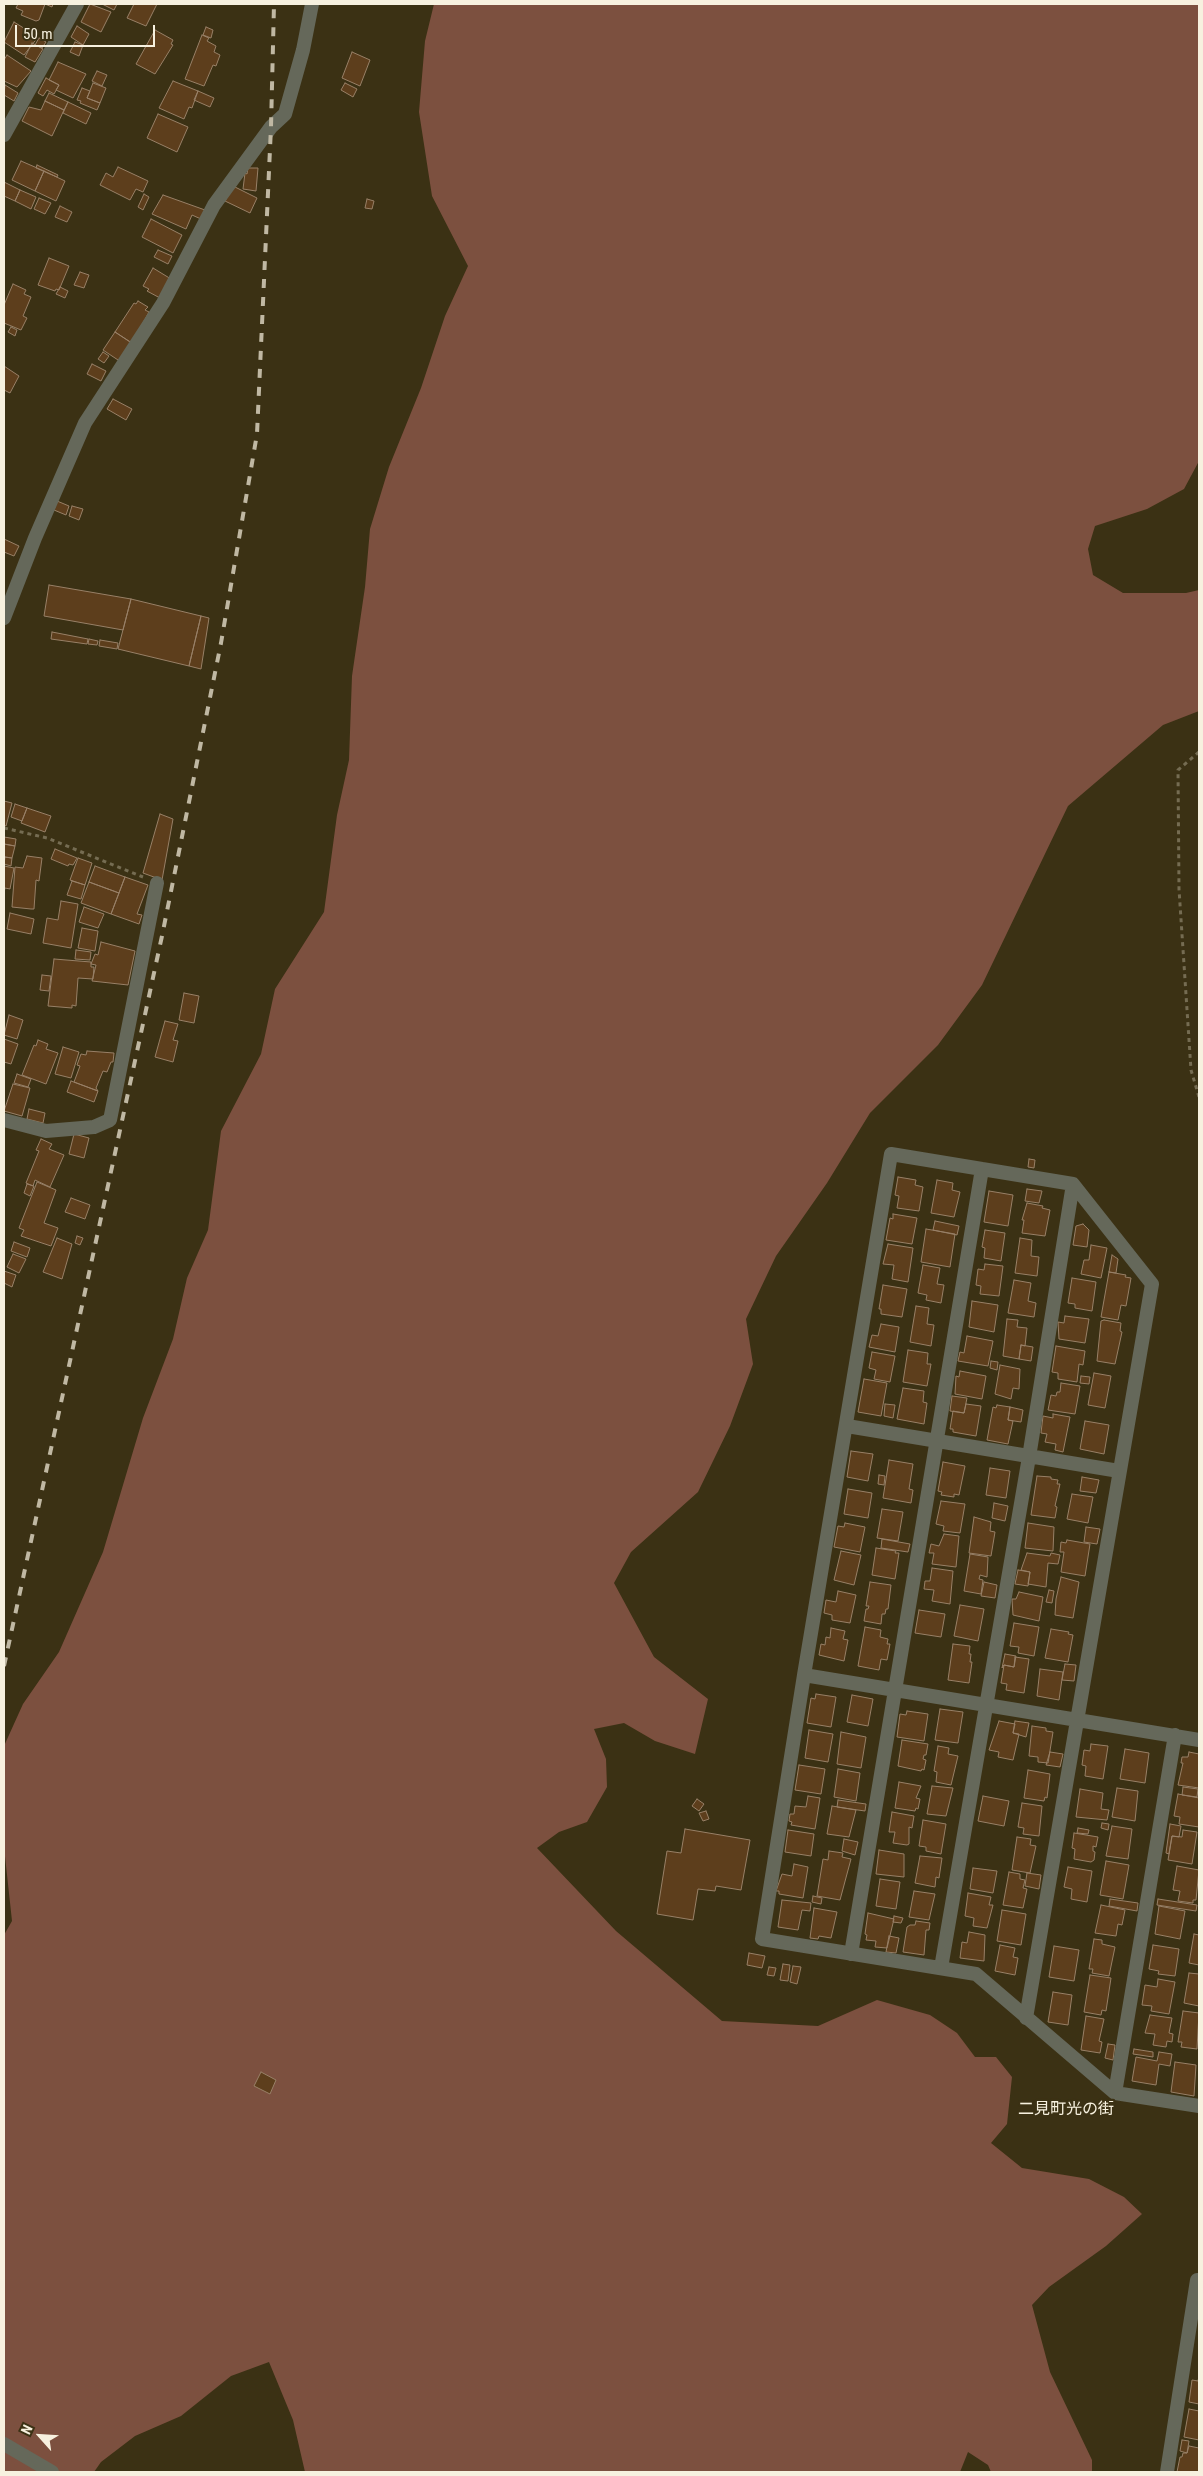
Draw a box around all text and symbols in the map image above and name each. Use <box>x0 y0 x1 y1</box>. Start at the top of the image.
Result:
scale bar <box>18 15 158 47</box>
text: 50 m <box>23 25 53 43</box>
district label: 二見町光の街 <box>1018 2100 1114 2120</box>
north arrow <box>15 2411 65 2461</box>
text: N <box>17 2422 36 2437</box>

